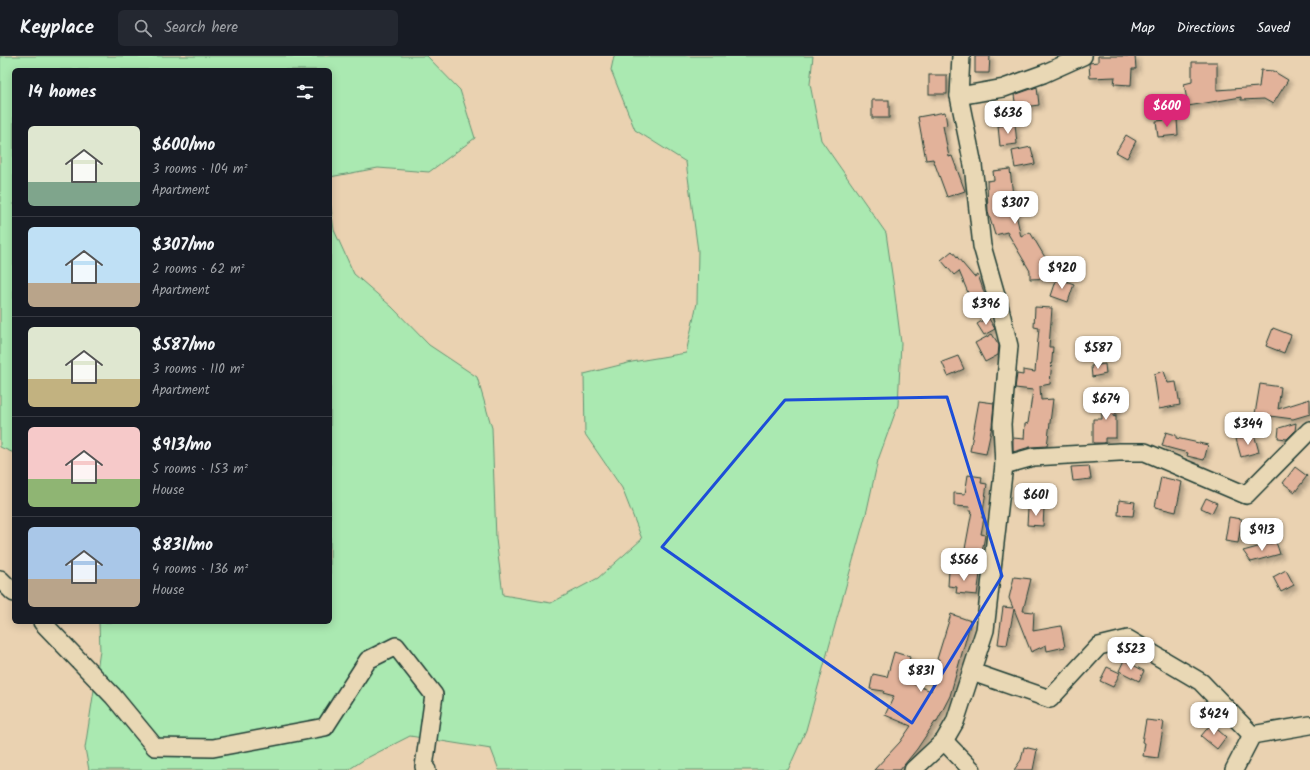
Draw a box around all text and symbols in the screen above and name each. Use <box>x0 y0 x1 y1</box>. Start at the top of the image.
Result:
search box <box>118 10 398 46</box>
text: Keyplace <box>20 13 94 43</box>
text: Search here <box>164 16 238 40</box>
icon: search <box>132 17 154 39</box>
text: Map <box>1130 17 1155 39</box>
text: Directions <box>1177 17 1235 39</box>
text: Saved <box>1257 17 1290 39</box>
text: 14 homes <box>28 79 96 106</box>
icon: filters <box>294 81 316 103</box>
pin: $600 <box>1143 94 1191 128</box>
text: $600 <box>1153 96 1181 117</box>
pin: $636 <box>984 101 1032 135</box>
text: $636 <box>994 103 1022 124</box>
text: $600/mo <box>152 132 215 159</box>
icon: home <box>60 142 108 190</box>
text: 3 rooms · 104 m² <box>152 159 247 180</box>
text: Apartment <box>152 180 210 201</box>
pin: $307 <box>991 191 1039 225</box>
text: $307 <box>1001 193 1029 214</box>
text: $307/mo <box>152 232 215 259</box>
icon: home <box>60 243 108 291</box>
pin: $920 <box>1038 256 1086 290</box>
text: $920 <box>1048 258 1076 279</box>
text: 2 rooms · 62 m² <box>152 259 245 280</box>
text: Apartment <box>152 280 210 301</box>
pin: $396 <box>962 292 1010 326</box>
text: $396 <box>972 294 1000 315</box>
text: $587/mo <box>152 332 215 359</box>
pin: $587 <box>1074 336 1122 370</box>
text: $587 <box>1084 338 1112 359</box>
icon: home <box>60 343 108 391</box>
text: 3 rooms · 110 m² <box>152 359 244 380</box>
text: Apartment <box>152 380 210 401</box>
pin: $674 <box>1082 387 1130 421</box>
text: $674 <box>1092 389 1120 410</box>
pin: $344 <box>1224 412 1272 446</box>
text: $344 <box>1234 414 1262 435</box>
text: $913/mo <box>152 432 212 459</box>
icon: home <box>60 443 108 491</box>
text: 5 rooms · 153 m² <box>152 459 248 480</box>
text: House <box>152 480 184 501</box>
pin: $601 <box>1012 483 1060 517</box>
text: $601 <box>1023 485 1049 506</box>
pin: $913 <box>1238 518 1286 552</box>
text: $913 <box>1249 520 1275 541</box>
text: $831/mo <box>152 532 213 559</box>
icon: home <box>60 543 108 591</box>
pin: $566 <box>940 548 988 582</box>
text: $566 <box>950 550 978 571</box>
text: 4 rooms · 136 m² <box>152 559 248 580</box>
text: House <box>152 580 184 601</box>
pin: $523 <box>1107 637 1155 671</box>
text: $523 <box>1117 639 1145 660</box>
pin: $831 <box>897 659 945 693</box>
text: $831 <box>908 661 934 682</box>
pin: $424 <box>1190 702 1238 736</box>
text: $424 <box>1199 704 1229 725</box>

